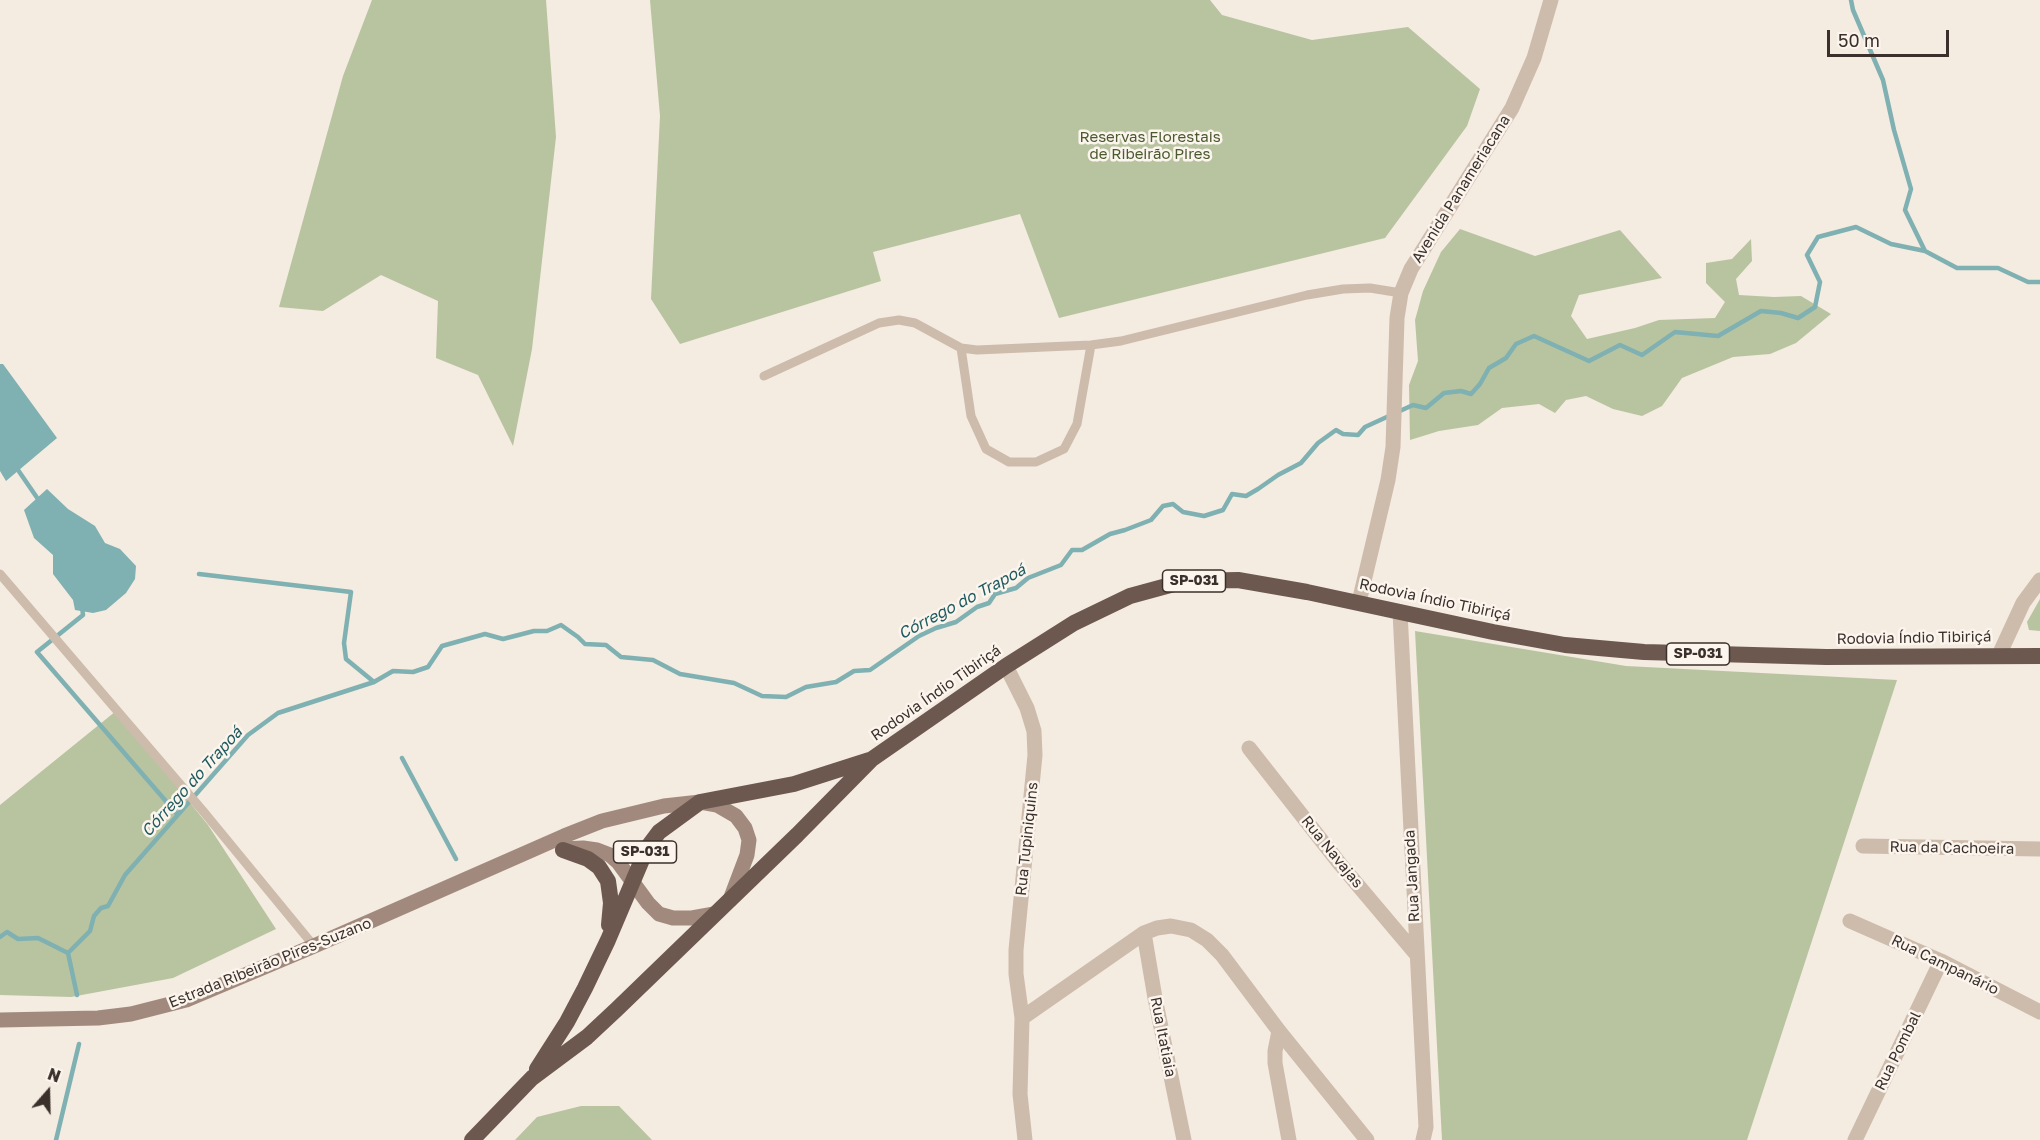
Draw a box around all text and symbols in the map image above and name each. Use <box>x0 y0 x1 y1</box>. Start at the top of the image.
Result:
scale bar <box>1830 18 1952 56</box>
text: 50 m <box>1838 29 1880 51</box>
street label: Avenida Panameriacana <box>1408 112 1514 266</box>
park label: Reservas Florestais de Ribeirão Pires <box>1079 128 1221 163</box>
water label: Córrego do Trapoá <box>895 560 1029 644</box>
road number: SP-031 <box>1162 570 1226 592</box>
street label: Rodovia Índio Tibiriçá <box>1358 575 1512 625</box>
street label: Rodovia Índio Tibiriçá <box>1837 628 1991 648</box>
street label: Rodovia Índio Tibiriçá <box>868 641 1004 745</box>
road number: SP-031 <box>1666 643 1730 665</box>
water label: Córrego do Trapoá <box>138 723 246 841</box>
street label: Rua Tupiniquins <box>1012 781 1042 897</box>
street label: Rua Navajas <box>1297 812 1367 892</box>
street label: Rua Jangada <box>1401 829 1423 923</box>
street label: Rua da Cachoeira <box>1890 838 2014 858</box>
road number: SP-031 <box>614 841 676 863</box>
street label: Estrada Ribeirão Pires-Suzano <box>166 914 374 1012</box>
street label: Rua Campanário <box>1888 931 2002 999</box>
street label: Rua Itatiaia <box>1146 995 1180 1079</box>
street label: Rua Pombal <box>1871 1009 1925 1093</box>
north arrow <box>18 1062 78 1122</box>
text: N <box>45 1064 63 1087</box>

